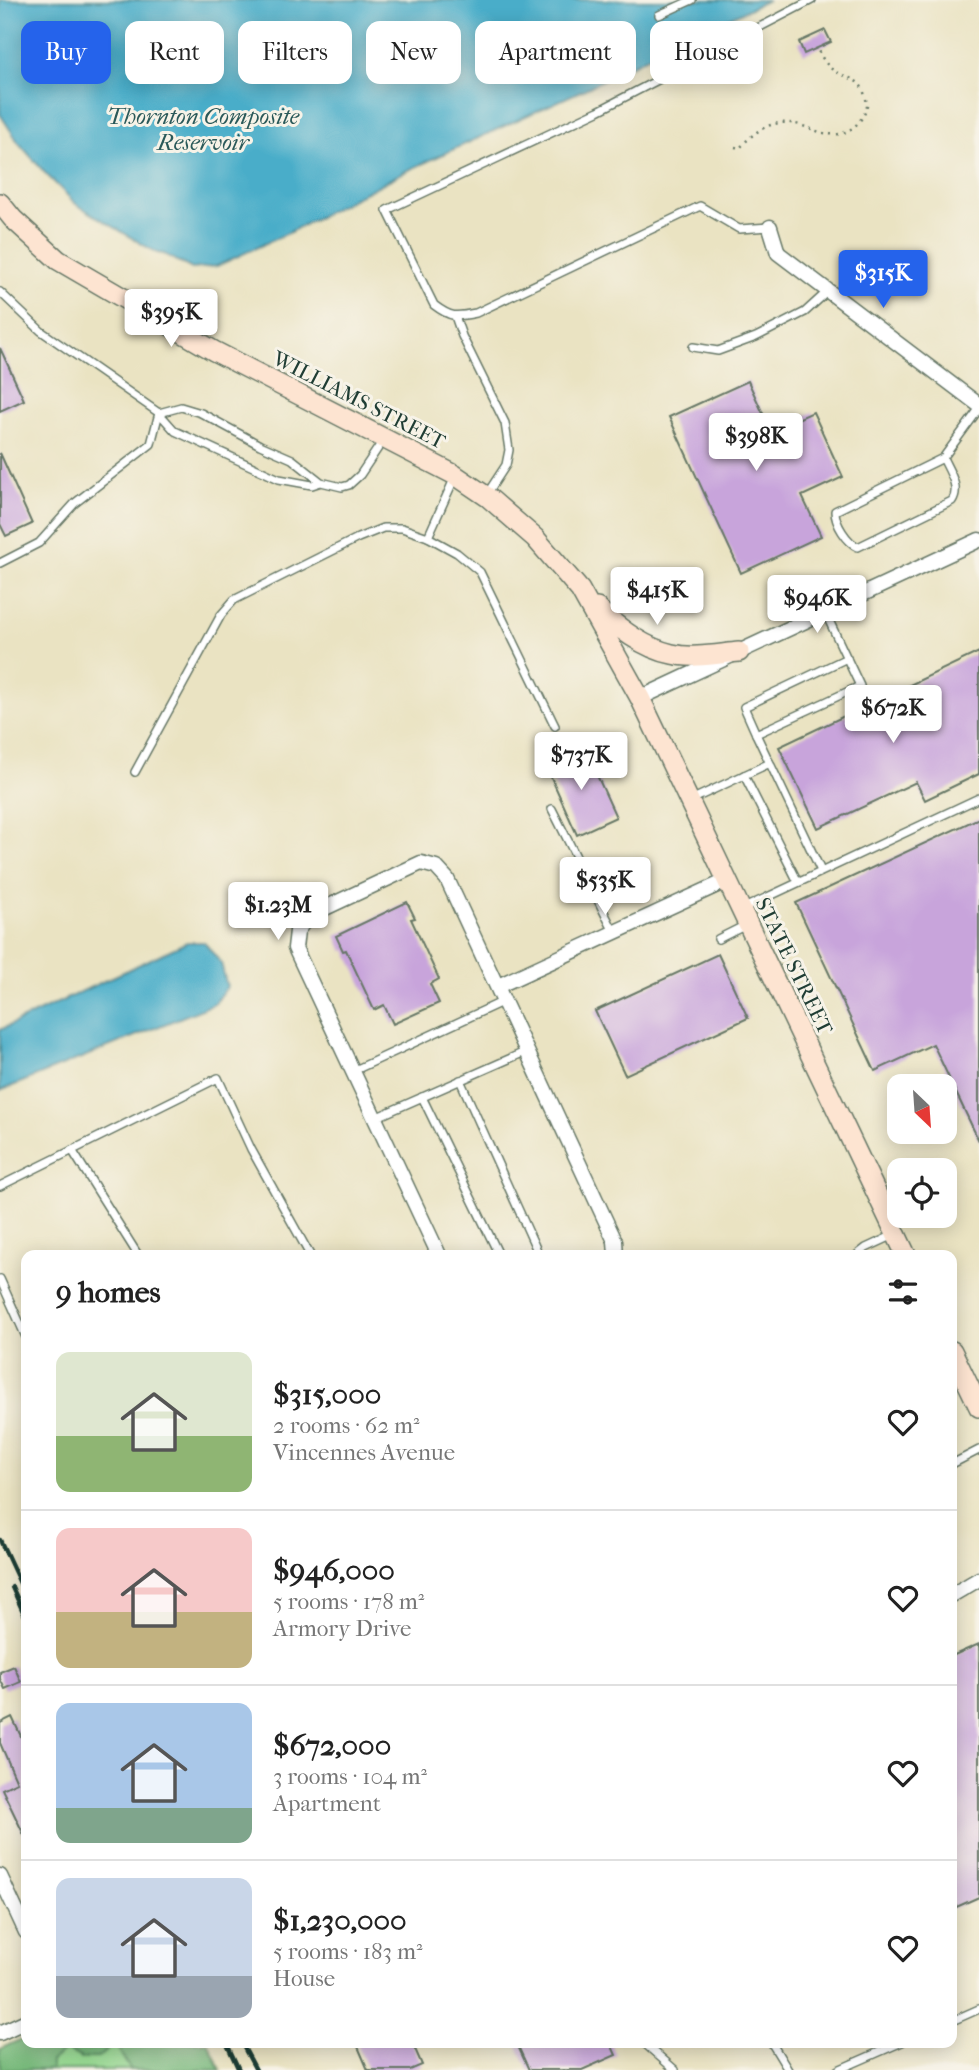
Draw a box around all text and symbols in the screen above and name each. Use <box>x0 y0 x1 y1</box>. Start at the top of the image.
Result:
chip: Buy <box>21 21 111 84</box>
chip: Rent <box>125 21 224 84</box>
chip: Filters <box>238 21 352 84</box>
chip: New <box>366 21 461 84</box>
chip: Apartment <box>475 21 636 84</box>
chip: House <box>650 21 763 84</box>
water label: Thornton Composite Reservoir <box>107 103 300 156</box>
pin: $315K <box>834 250 932 310</box>
text: $315K <box>855 259 911 286</box>
pin: $395K <box>122 290 220 349</box>
text: $395K <box>141 298 201 325</box>
street label: WILLIAMS STREET <box>268 346 450 454</box>
pin: $398K <box>707 414 805 473</box>
text: $398K <box>725 422 787 449</box>
pin: $415K <box>608 568 706 627</box>
text: $415K <box>626 576 688 603</box>
pin: $946K <box>768 576 866 635</box>
text: $946K <box>783 584 851 611</box>
pin: $672K <box>844 686 942 745</box>
text: $672K <box>861 694 925 721</box>
pin: $737K <box>532 732 630 792</box>
text: $737K <box>550 741 612 768</box>
pin: $535K <box>556 858 654 917</box>
text: $535K <box>576 866 634 893</box>
pin: $1.23M <box>221 883 335 942</box>
text: $1.23M <box>244 891 312 918</box>
street label: STATE STREET <box>751 894 838 1039</box>
north arrow <box>887 1074 957 1144</box>
map controls <box>887 1074 957 1228</box>
button: locate <box>887 1158 957 1228</box>
icon: filters <box>884 1273 922 1311</box>
text: 9 homes <box>56 1275 161 1310</box>
text: $315,000 <box>273 1377 381 1412</box>
icon: home <box>112 1380 196 1464</box>
icon: heart <box>884 1403 922 1441</box>
text: 2 rooms · 62 m² <box>273 1412 420 1439</box>
text: Vincennes Avenue <box>273 1439 455 1466</box>
text: $946,000 <box>273 1553 395 1588</box>
icon: home <box>112 1556 196 1640</box>
icon: heart <box>884 1579 922 1617</box>
text: 5 rooms · 178 m² <box>273 1588 424 1615</box>
text: Armory Drive <box>273 1615 411 1642</box>
text: $672,000 <box>273 1728 391 1763</box>
icon: home <box>112 1731 196 1815</box>
icon: heart <box>884 1754 922 1792</box>
text: 3 rooms · 104 m² <box>273 1763 427 1790</box>
text: Apartment <box>273 1790 381 1817</box>
text: $1,230,000 <box>273 1903 407 1938</box>
icon: home <box>112 1906 196 1990</box>
icon: heart <box>884 1929 922 1967</box>
text: 5 rooms · 183 m² <box>273 1938 423 1965</box>
text: House <box>273 1965 335 1992</box>

